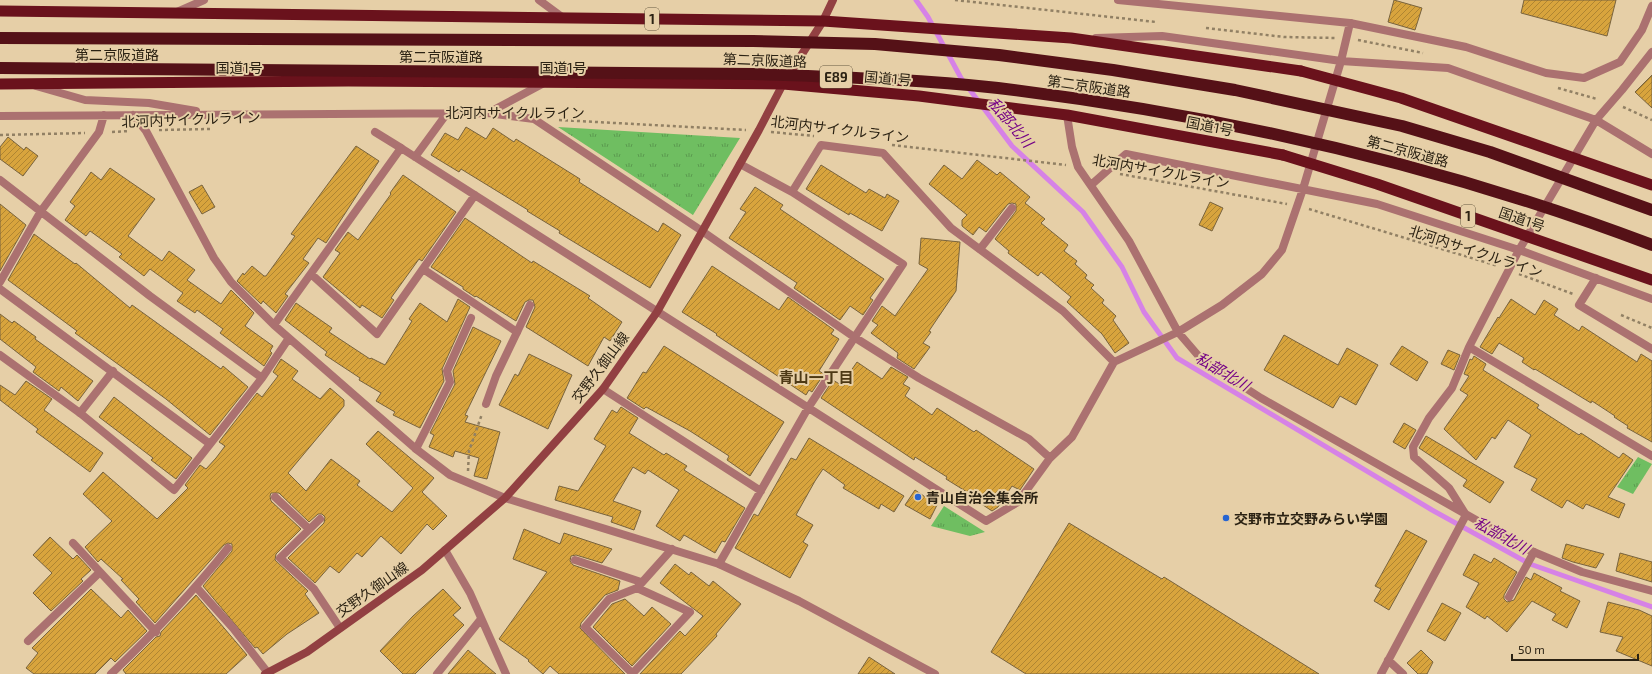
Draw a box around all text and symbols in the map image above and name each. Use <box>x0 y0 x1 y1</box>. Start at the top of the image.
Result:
road number: 1 <box>645 8 659 30</box>
street label: 第二京阪道路 <box>75 46 159 63</box>
street label: 第二京阪道路 <box>399 48 483 65</box>
street label: 第二京阪道路 <box>723 50 807 70</box>
street label: 国道1号 <box>215 59 263 76</box>
street label: 国道1号 <box>539 59 587 76</box>
road number: E89 <box>820 66 852 88</box>
street label: 国道1号 <box>864 67 912 89</box>
street label: 第二京阪道路 <box>1046 72 1132 100</box>
water label: 私部北川 <box>985 93 1038 152</box>
street label: 北河内サイクルライン <box>445 104 585 121</box>
street label: 北河内サイクルライン <box>121 108 261 130</box>
street label: 北河内サイクルライン <box>770 112 910 146</box>
street label: 国道1号 <box>1185 113 1235 139</box>
street label: 第二京阪道路 <box>1365 132 1451 170</box>
street label: 北河内サイクルライン <box>1091 151 1231 191</box>
street label: 国道1号 <box>1497 203 1547 235</box>
road number: 1 <box>1461 205 1475 227</box>
street label: 北河内サイクルライン <box>1407 221 1545 281</box>
street label: 交野久御山線 <box>568 328 632 406</box>
water label: 私部北川 <box>1193 348 1255 395</box>
district label: 青山一丁目 <box>778 368 854 386</box>
place label: 青山自治会集会所 <box>926 489 1038 506</box>
marker: 青山自治会集会所 <box>913 492 923 502</box>
place label: 交野市立交野みらい学園 <box>1234 510 1388 527</box>
marker: 交野市立交野みらい学園 <box>1221 513 1231 523</box>
water label: 私部北川 <box>1471 513 1534 558</box>
street label: 交野久御山線 <box>333 558 411 620</box>
scale bar <box>1512 636 1638 662</box>
text: 50 m <box>1518 642 1545 656</box>

